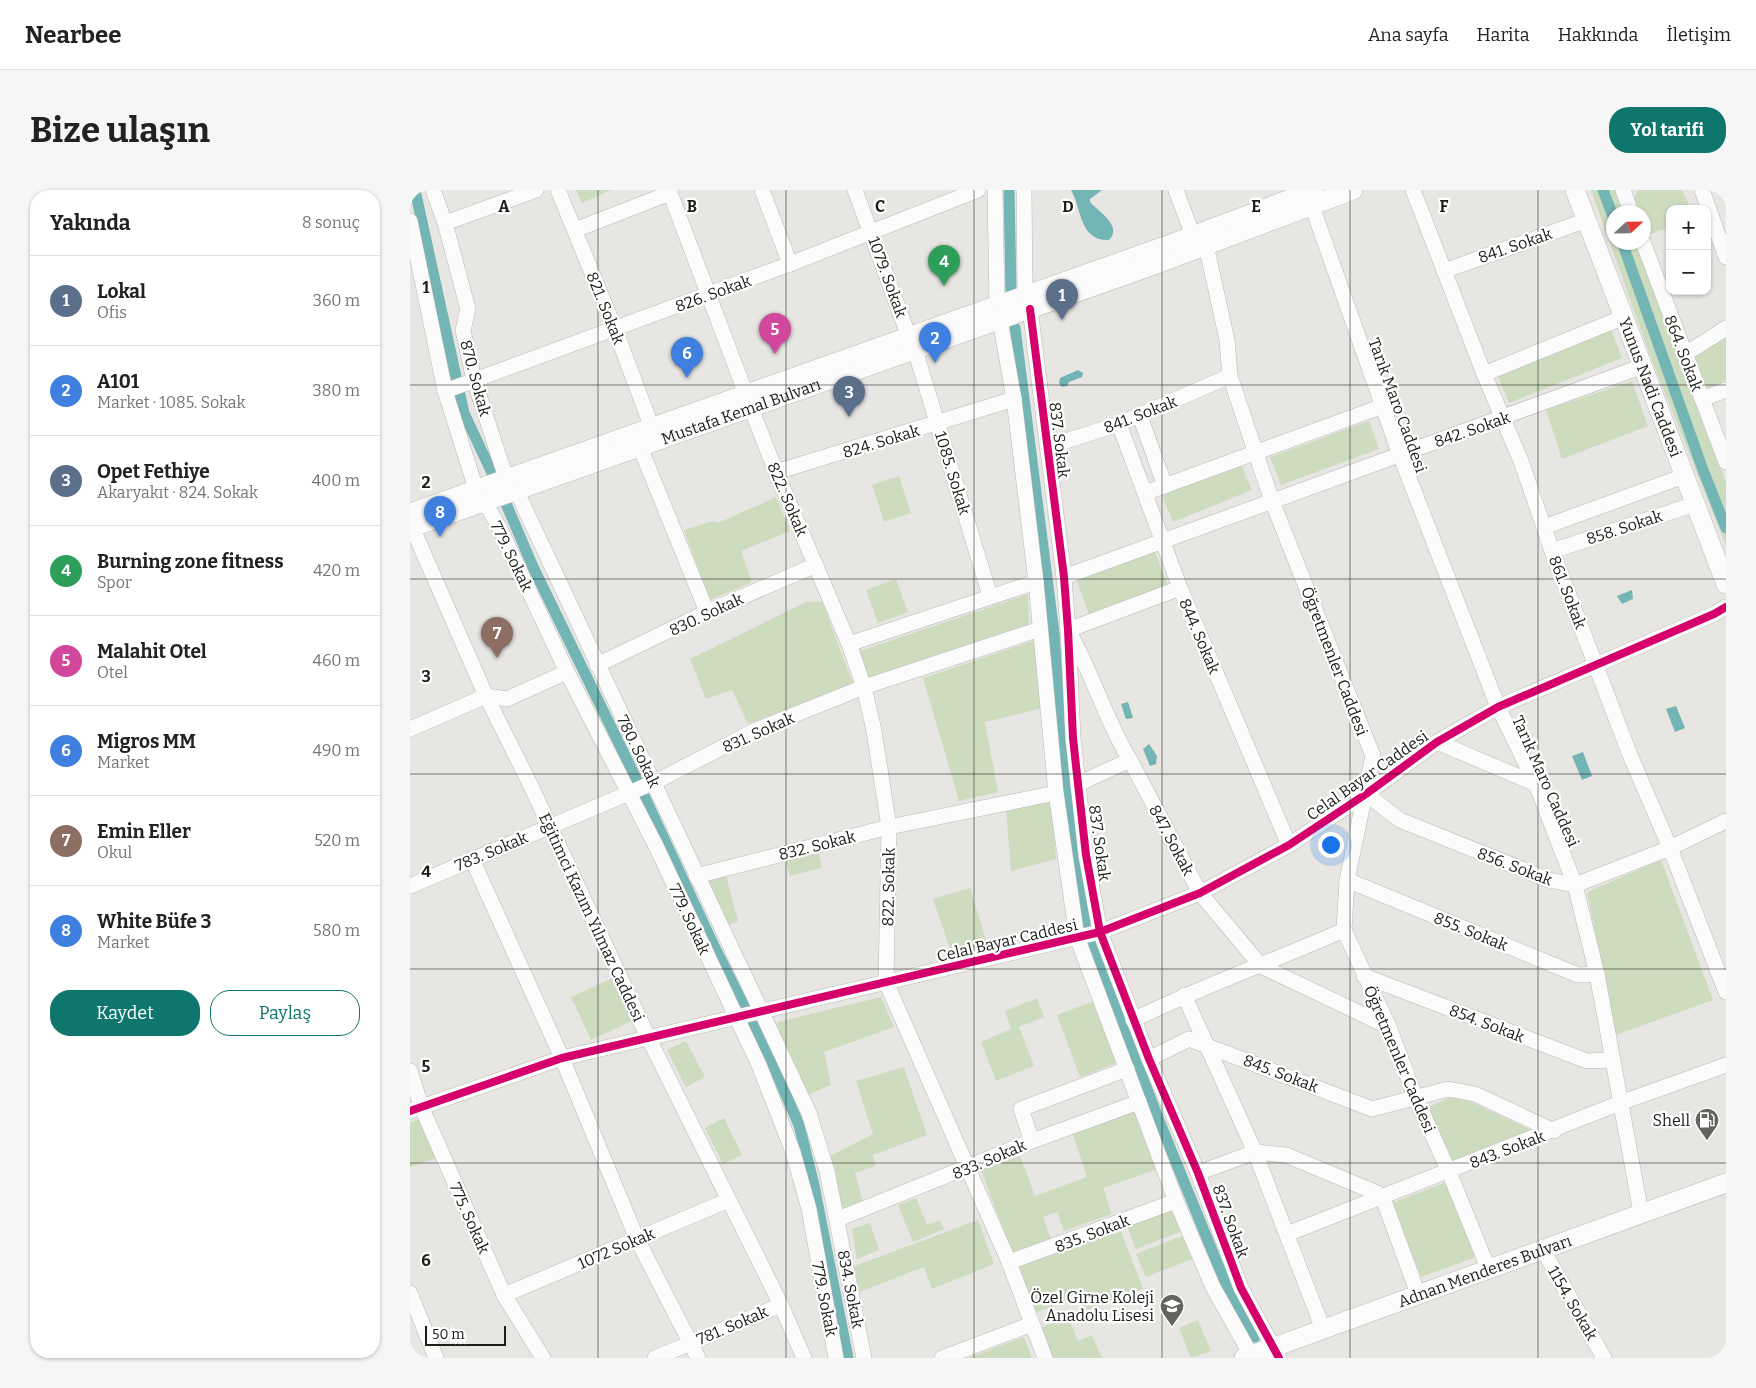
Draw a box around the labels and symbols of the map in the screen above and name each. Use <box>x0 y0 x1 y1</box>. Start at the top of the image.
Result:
text: A <box>498 197 510 216</box>
text: B <box>687 197 697 216</box>
text: C <box>875 197 885 216</box>
text: D <box>1062 197 1074 216</box>
text: E <box>1251 197 1261 216</box>
text: F <box>1440 197 1449 216</box>
north arrow <box>1606 205 1651 250</box>
street label: 841. Sokak <box>1476 224 1555 267</box>
street label: 1079. Sokak <box>864 234 911 320</box>
pin: 4 <box>928 245 960 286</box>
street label: 821. Sokak <box>582 269 629 347</box>
street label: 826. Sokak <box>673 271 754 316</box>
text: 1 <box>423 278 430 297</box>
pin: 1 <box>1046 279 1078 320</box>
street label: 864. Sokak <box>1660 312 1707 394</box>
pin: 5 <box>759 313 791 354</box>
street label: Yunus Nadi Caddesi <box>1615 315 1685 460</box>
pin: 2 <box>919 322 951 363</box>
street label: Tarık Maro Caddesi <box>1364 335 1431 475</box>
pin: 6 <box>671 337 703 378</box>
street label: 870. Sokak <box>456 338 495 418</box>
street label: Mustafa Kemal Bulvarı <box>659 374 824 448</box>
pin: 3 <box>833 376 865 417</box>
street label: 841. Sokak <box>1101 392 1180 437</box>
street label: 837. Sokak <box>1045 401 1074 479</box>
street label: 842. Sokak <box>1432 408 1513 451</box>
street label: 824. Sokak <box>840 421 922 462</box>
street label: 1085. Sokak <box>931 429 974 517</box>
street label: 822. Sokak <box>763 459 812 539</box>
text: 2 <box>421 473 431 492</box>
pin: 8 <box>424 496 456 537</box>
street label: 858. Sokak <box>1584 506 1665 549</box>
street label: 779. Sokak <box>486 518 537 595</box>
street label: 861. Sokak <box>1545 553 1590 632</box>
street label: Öğretmenler Caddesi <box>1297 584 1372 739</box>
street label: 830. Sokak <box>666 589 746 640</box>
street label: 844. Sokak <box>1175 596 1224 677</box>
pin: 7 <box>481 617 513 658</box>
text: 3 <box>421 667 431 686</box>
street label: 831. Sokak <box>719 708 797 757</box>
street label: 780. Sokak <box>613 712 664 791</box>
street label: Tarık Maro Caddesi <box>1508 713 1583 850</box>
street label: Celal Bayar Caddesi <box>1303 726 1432 824</box>
street label: 847. Sokak <box>1145 802 1198 879</box>
street label: 837. Sokak <box>1085 804 1114 882</box>
street label: Eğitimci Kazım Yılmaz Caddesi <box>535 810 648 1025</box>
street label: 832. Sokak <box>777 827 858 864</box>
street label: 783. Sokak <box>452 828 530 875</box>
your location <box>1318 832 1344 858</box>
street label: 856. Sokak <box>1474 843 1555 890</box>
street label: 822. Sokak <box>878 848 899 926</box>
text: 4 <box>421 862 431 881</box>
street label: 779. Sokak <box>665 881 714 958</box>
street label: 855. Sokak <box>1431 908 1511 955</box>
street label: Celal Bayar Caddesi <box>935 915 1080 966</box>
street label: Öğretmenler Caddesi <box>1360 983 1439 1136</box>
street label: 854. Sokak <box>1446 1000 1527 1047</box>
street label: 845. Sokak <box>1241 1050 1321 1096</box>
text: 5 <box>422 1057 431 1076</box>
fuel station icon: Shell <box>1694 1107 1720 1141</box>
place label: Shell <box>1652 1111 1690 1130</box>
street label: 843. Sokak <box>1467 1126 1547 1172</box>
street label: 833. Sokak <box>949 1135 1029 1183</box>
street label: 775. Sokak <box>445 1180 494 1257</box>
street label: 837. Sokak <box>1208 1182 1253 1260</box>
street label: 835. Sokak <box>1052 1211 1132 1256</box>
street label: 1072 Sokak <box>575 1224 657 1273</box>
street label: Adnan Menderes Bulvarı <box>1395 1231 1574 1311</box>
street label: 834. Sokak <box>834 1248 867 1330</box>
text: 6 <box>421 1251 431 1270</box>
street label: 779. Sokak <box>808 1260 841 1338</box>
street label: 1154. Sokak <box>1544 1263 1601 1344</box>
place label: Özel Girne Koleji Anadolu Lisesi <box>1030 1288 1154 1325</box>
school or university icon: Özel Girne Koleji Anadolu Lisesi <box>1159 1293 1185 1327</box>
street label: 781. Sokak <box>694 1302 771 1349</box>
scale bar <box>425 1323 506 1346</box>

